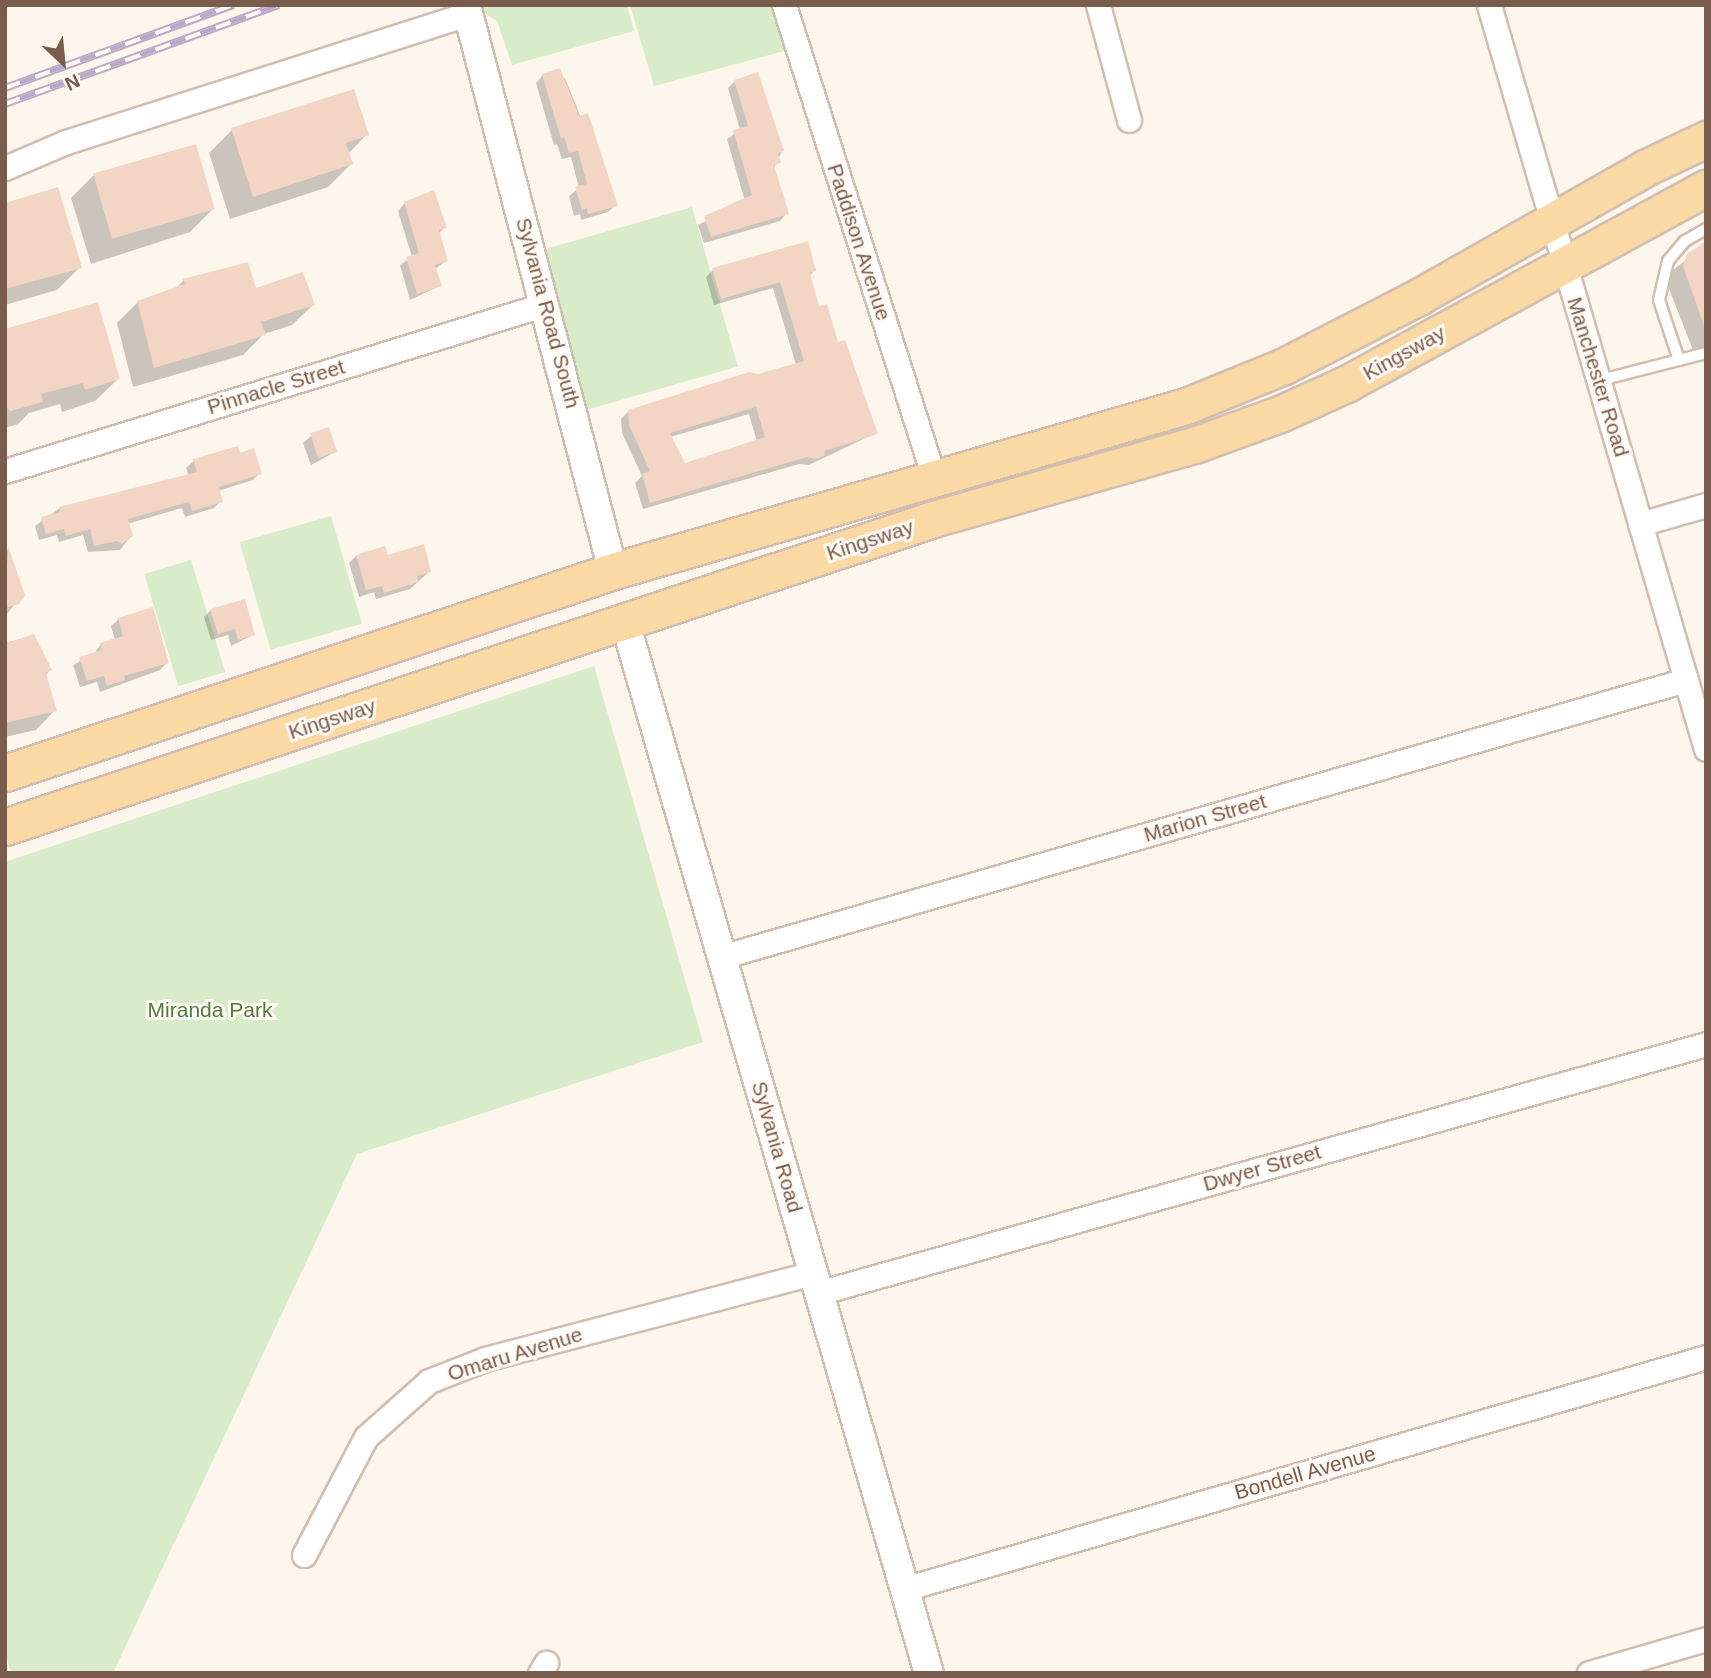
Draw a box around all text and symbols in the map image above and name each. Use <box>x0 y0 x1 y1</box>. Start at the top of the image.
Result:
north arrow <box>28 28 98 98</box>
text: N <box>62 70 83 95</box>
street label: Paddison Avenue <box>822 160 896 324</box>
street label: Sylvania Road South <box>510 215 586 411</box>
street label: Manchester Road <box>1562 294 1634 460</box>
street label: Kingsway <box>1359 320 1449 386</box>
street label: Pinnacle Street <box>204 354 348 420</box>
street label: Kingsway <box>823 514 917 566</box>
street label: Kingsway <box>285 693 379 745</box>
street label: Marion Street <box>1141 789 1269 847</box>
park label: Miranda Park <box>148 997 272 1023</box>
street label: Sylvania Road <box>746 1078 808 1216</box>
street label: Dwyer Street <box>1200 1139 1324 1197</box>
street label: Omaru Avenue <box>444 1321 586 1387</box>
street label: Bondell Avenue <box>1231 1441 1379 1505</box>

